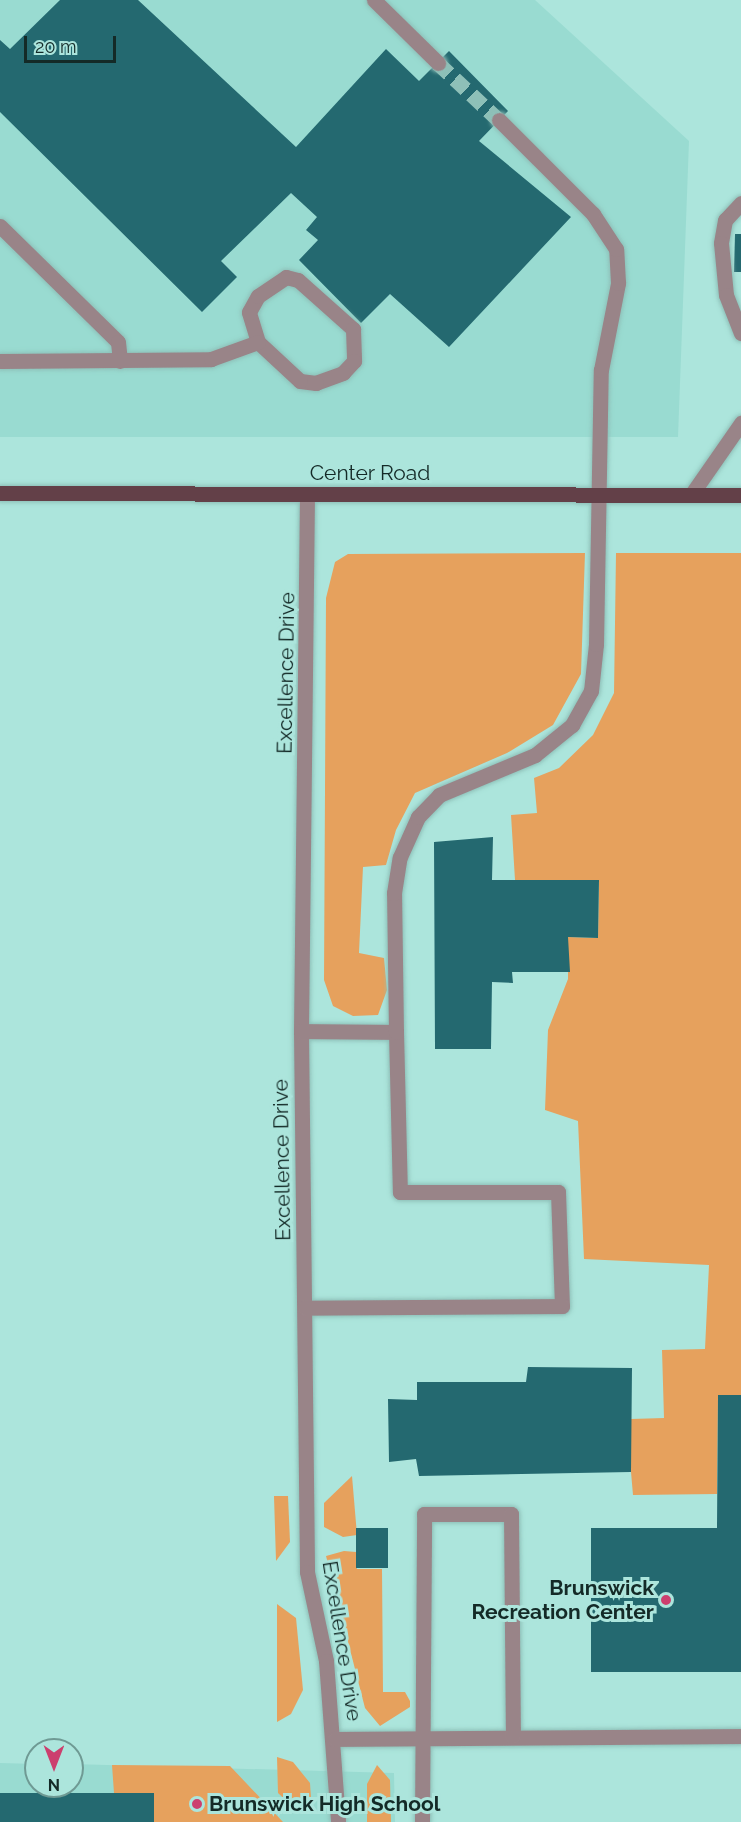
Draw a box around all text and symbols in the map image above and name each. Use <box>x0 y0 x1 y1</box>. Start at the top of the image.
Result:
scale bar <box>27 24 118 62</box>
text: 20 m <box>35 36 77 57</box>
street label: Center Road <box>309 460 431 486</box>
street label: Excellence Drive <box>272 592 300 754</box>
street label: Excellence Drive <box>268 1079 296 1241</box>
street label: Excellence Drive <box>317 1559 367 1723</box>
place label: Brunswick Recreation Center <box>471 1575 654 1625</box>
marker: Brunswick Recreation Center <box>659 1593 673 1607</box>
north arrow <box>24 1738 84 1798</box>
text: N <box>48 1775 60 1794</box>
place label: Brunswick High School <box>209 1791 440 1817</box>
marker: Brunswick High School <box>190 1797 204 1811</box>

